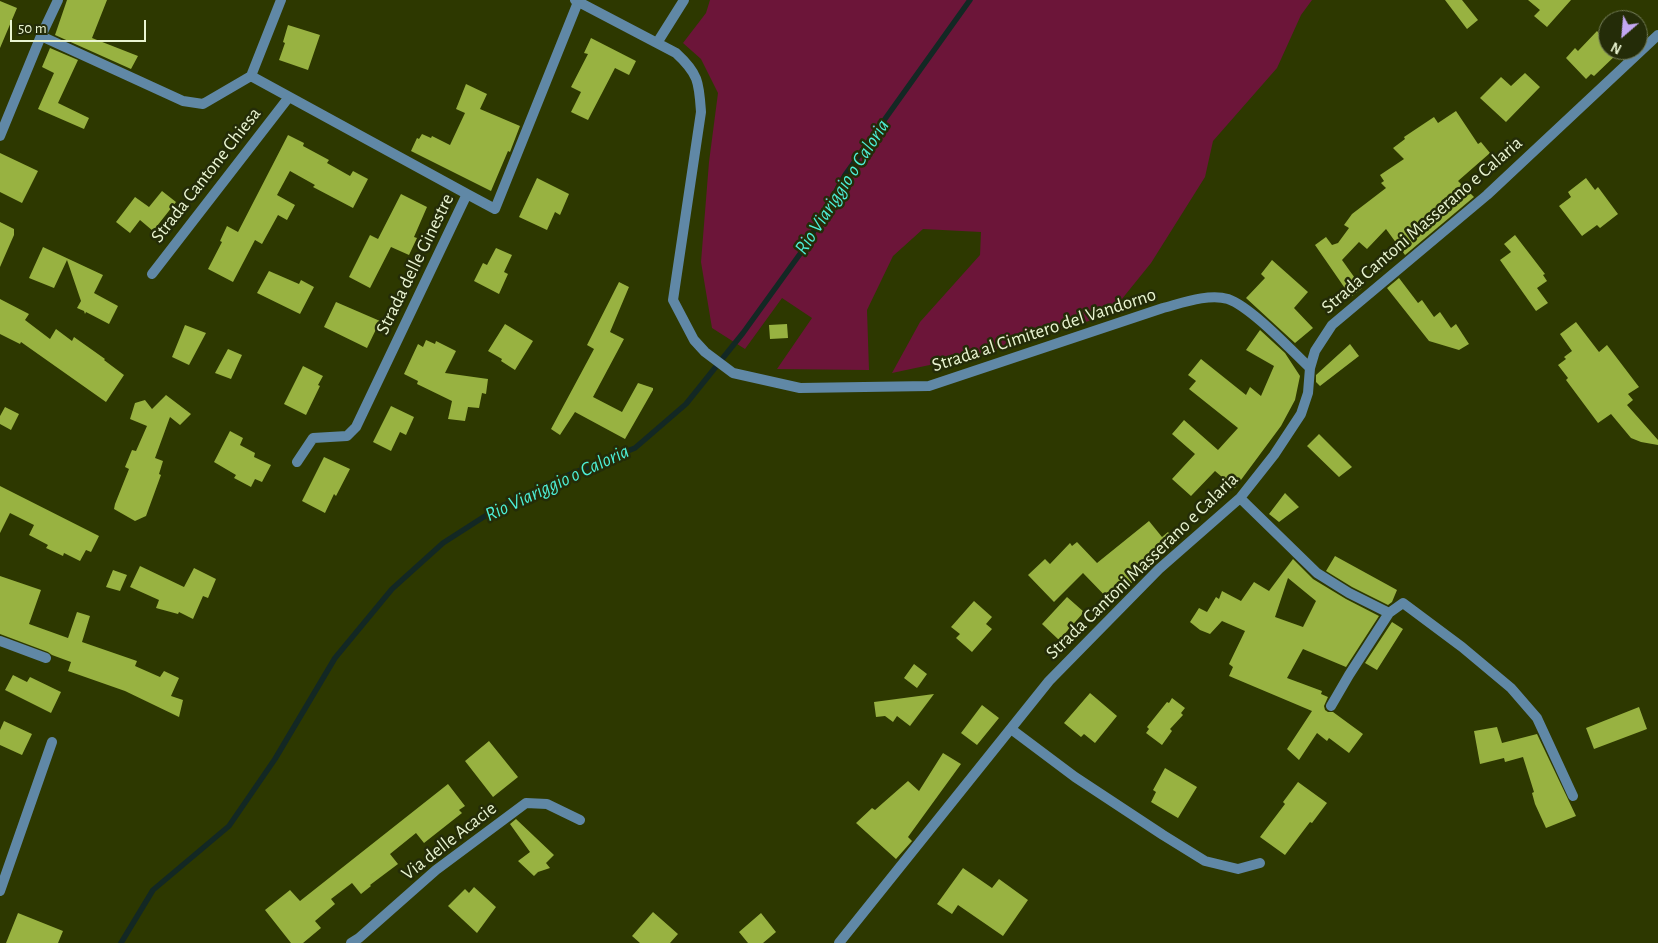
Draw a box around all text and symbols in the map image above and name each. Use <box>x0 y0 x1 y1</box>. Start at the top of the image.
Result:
scale bar <box>12 10 149 42</box>
north arrow <box>1598 10 1648 60</box>
text: 50 m <box>18 21 47 36</box>
text: N <box>1609 39 1624 56</box>
street label: Strada Cantone Chiesa <box>146 103 266 247</box>
water label: Rio Viariggio o Caloria <box>789 115 895 259</box>
street label: Strada Cantoni Masserano e Calaria <box>1317 132 1527 318</box>
street label: Strada delle Ginestre <box>371 190 459 338</box>
street label: Strada al Cimitero del Vandorno <box>929 283 1159 377</box>
water label: Rio Viariggio o Caloria <box>481 439 633 527</box>
street label: Strada Cantoni Masserano e Calaria <box>1041 468 1243 664</box>
street label: Via delle Acacie <box>397 797 501 885</box>

